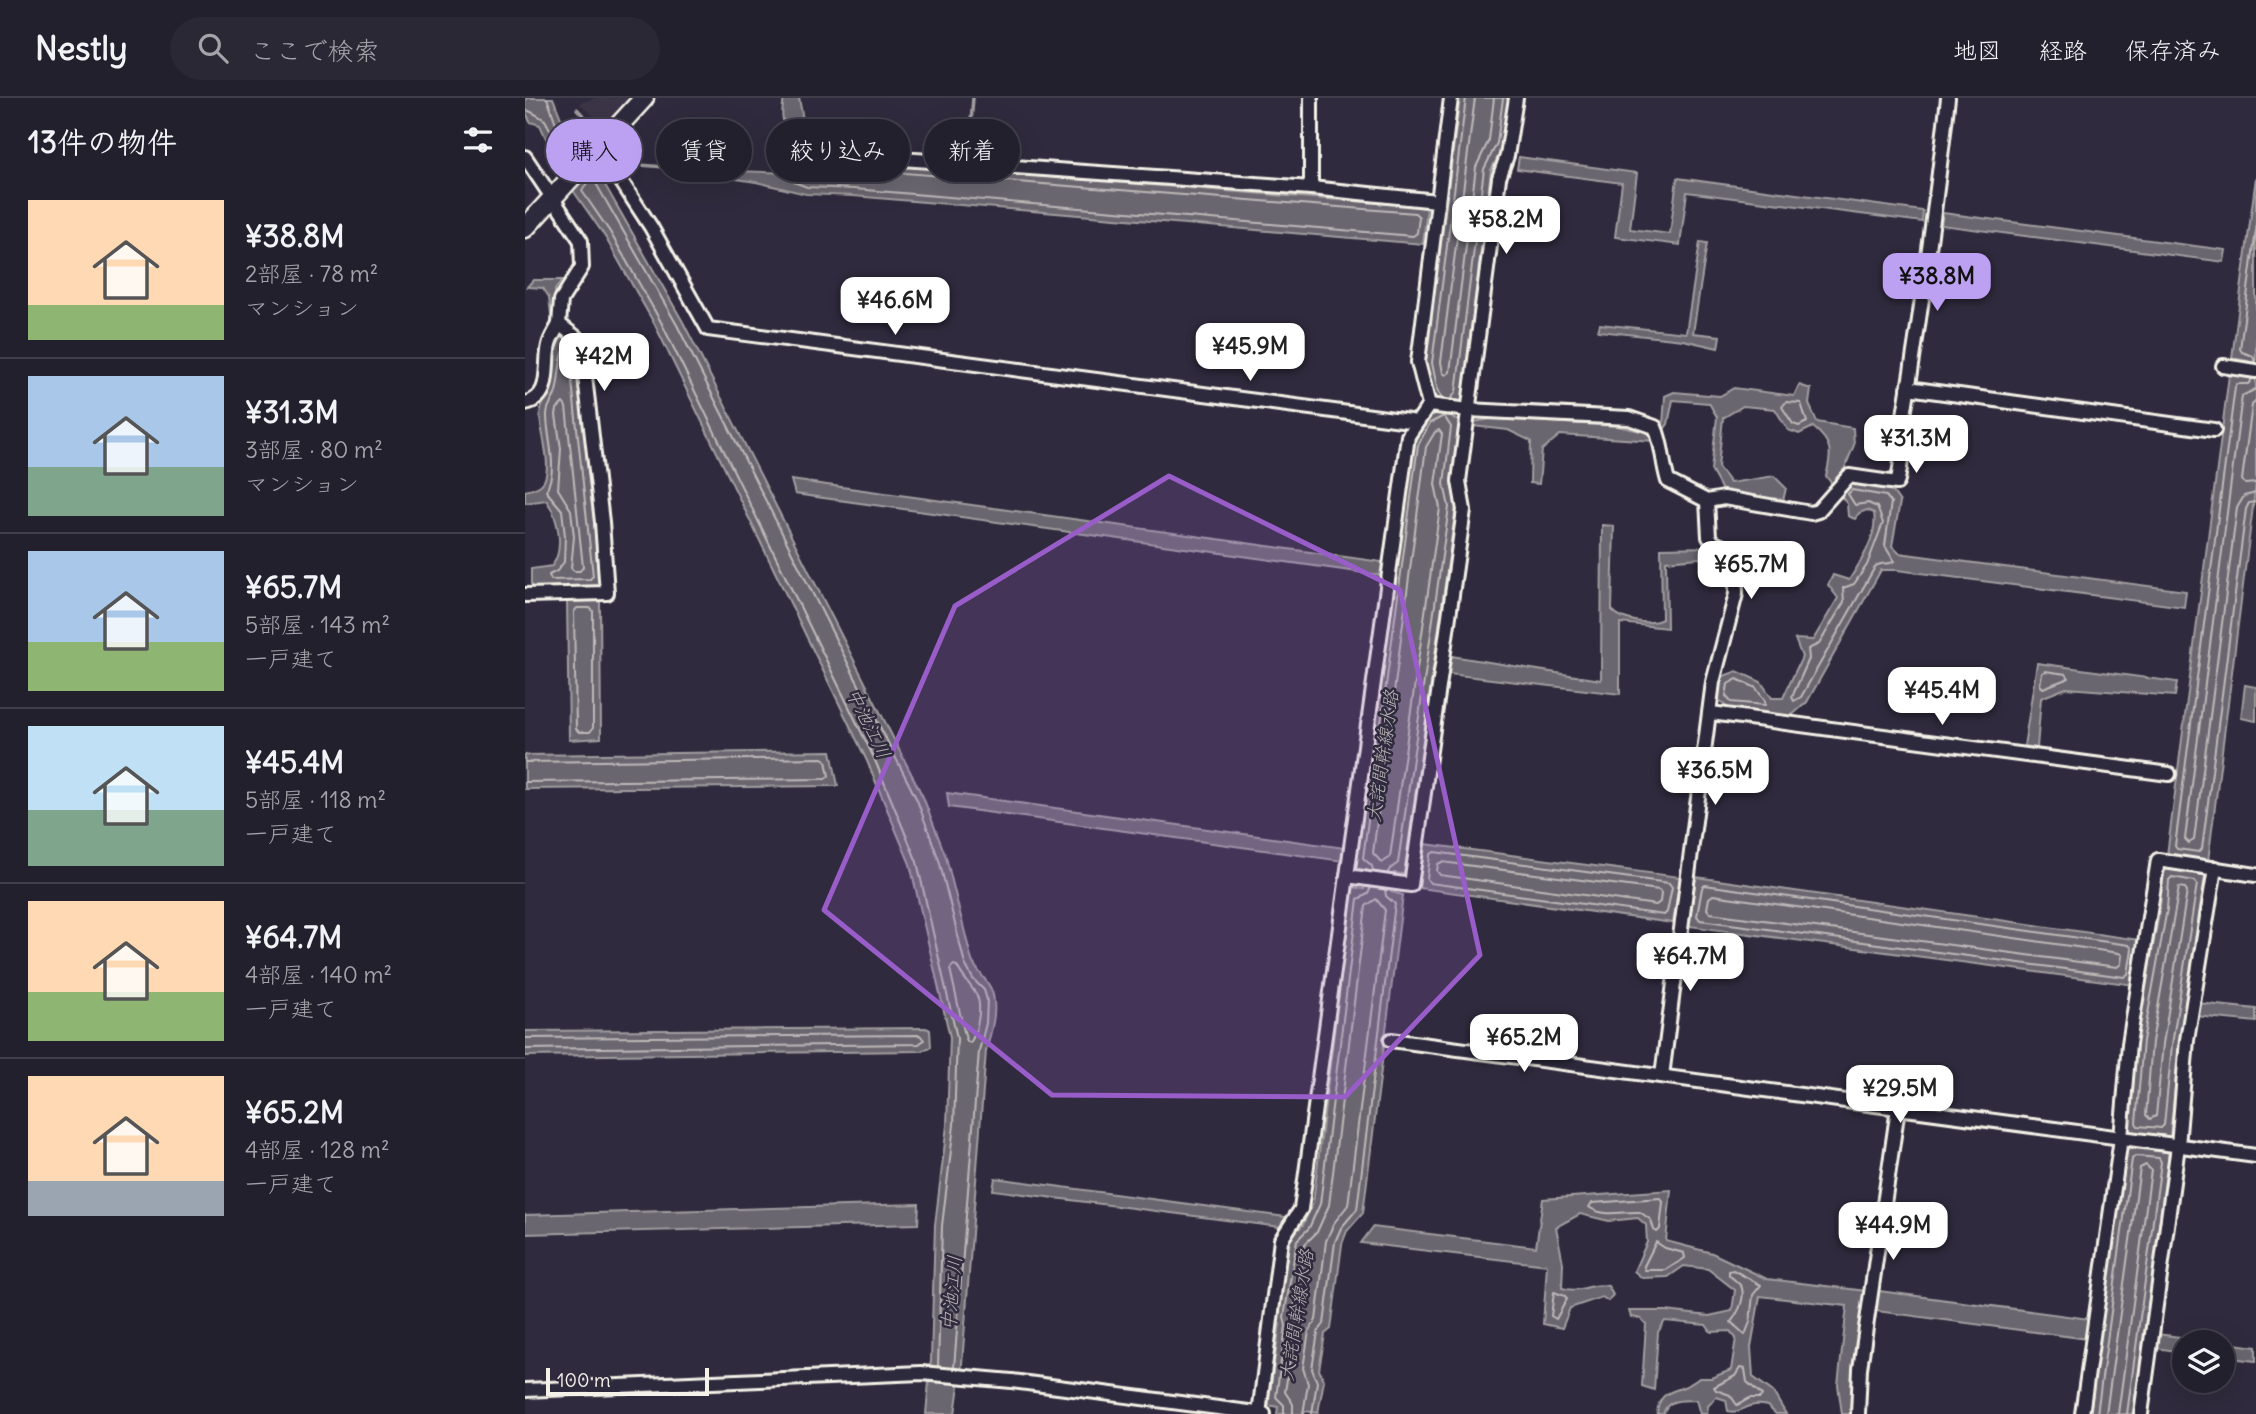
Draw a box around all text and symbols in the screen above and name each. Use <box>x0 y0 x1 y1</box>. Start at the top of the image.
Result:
search box <box>170 17 660 80</box>
text: Nestly <box>35 27 128 69</box>
icon: search <box>194 29 232 67</box>
text: ここで検索 <box>250 34 380 67</box>
text: 地図 <box>1953 35 2001 65</box>
text: 経路 <box>2039 35 2087 65</box>
text: 保存済み <box>2125 35 2221 65</box>
chip: 購入 <box>546 119 642 182</box>
chip: 賃貸 <box>656 119 752 182</box>
chip: 絞り込み <box>766 119 910 182</box>
chip: 新着 <box>924 119 1020 182</box>
icon: filters <box>459 121 497 159</box>
text: 13件の物件 <box>28 123 177 161</box>
pin: ¥58.2M <box>1449 197 1563 256</box>
text: ¥58.2M <box>1468 204 1544 233</box>
text: ¥38.8M <box>245 217 345 255</box>
icon: home <box>84 228 168 312</box>
pin: ¥38.8M <box>1880 254 1994 313</box>
text: 2部屋 · 78 m² <box>245 259 378 288</box>
text: ¥38.8M <box>1899 261 1975 290</box>
pin: ¥46.6M <box>838 278 952 337</box>
text: ¥46.6M <box>857 285 933 314</box>
text: マンション <box>245 293 359 322</box>
pin: ¥45.9M <box>1193 324 1307 383</box>
text: ¥45.9M <box>1212 331 1288 360</box>
pin: ¥42M <box>563 334 645 393</box>
text: ¥42M <box>575 341 633 370</box>
text: ¥31.3M <box>245 393 339 431</box>
icon: home <box>84 404 168 488</box>
pin: ¥31.3M <box>1859 416 1973 475</box>
text: ¥31.3M <box>1880 423 1952 452</box>
text: 3部屋 · 80 m² <box>245 435 383 464</box>
text: マンション <box>245 469 359 498</box>
pin: ¥65.7M <box>1694 542 1808 601</box>
text: ¥65.7M <box>1714 549 1788 578</box>
text: ¥65.7M <box>245 568 342 606</box>
icon: home <box>84 579 168 663</box>
text: 5部屋 · 143 m² <box>245 610 390 639</box>
text: 一戸建て <box>245 644 337 673</box>
pin: ¥45.4M <box>1885 668 1999 727</box>
text: ¥45.4M <box>1904 675 1980 704</box>
water label: 中池江川 <box>842 684 896 762</box>
water label: 大詫間幹線水路 <box>1361 687 1403 824</box>
text: ¥45.4M <box>245 743 344 781</box>
pin: ¥36.5M <box>1658 748 1772 807</box>
icon: home <box>84 754 168 838</box>
text: ¥36.5M <box>1677 755 1753 784</box>
text: 5部屋 · 118 m² <box>245 785 386 814</box>
text: 一戸建て <box>245 819 337 848</box>
text: ¥64.7M <box>245 918 342 956</box>
icon: home <box>84 929 168 1013</box>
pin: ¥64.7M <box>1633 934 1747 993</box>
text: ¥64.7M <box>1653 941 1727 970</box>
text: 4部屋 · 140 m² <box>245 960 392 989</box>
text: 一戸建て <box>245 994 337 1023</box>
pin: ¥65.2M <box>1467 1014 1581 1074</box>
text: ¥65.2M <box>1486 1022 1562 1051</box>
pin: ¥29.5M <box>1843 1066 1957 1125</box>
text: ¥29.5M <box>1862 1073 1938 1102</box>
text: ¥65.2M <box>245 1093 344 1131</box>
icon: home <box>84 1104 168 1188</box>
text: 4部屋 · 128 m² <box>245 1135 390 1164</box>
text: 一戸建て <box>245 1169 337 1198</box>
pin: ¥44.9M <box>1836 1202 1950 1262</box>
text: ¥44.9M <box>1855 1210 1931 1239</box>
water label: 大詫間幹線水路 <box>1274 1246 1318 1383</box>
water label: 中池江川 <box>936 1254 966 1332</box>
map controls <box>2172 1330 2235 1393</box>
button: layers <box>2172 1330 2235 1393</box>
scale bar <box>546 1365 709 1397</box>
text: 100 m <box>557 1368 611 1392</box>

